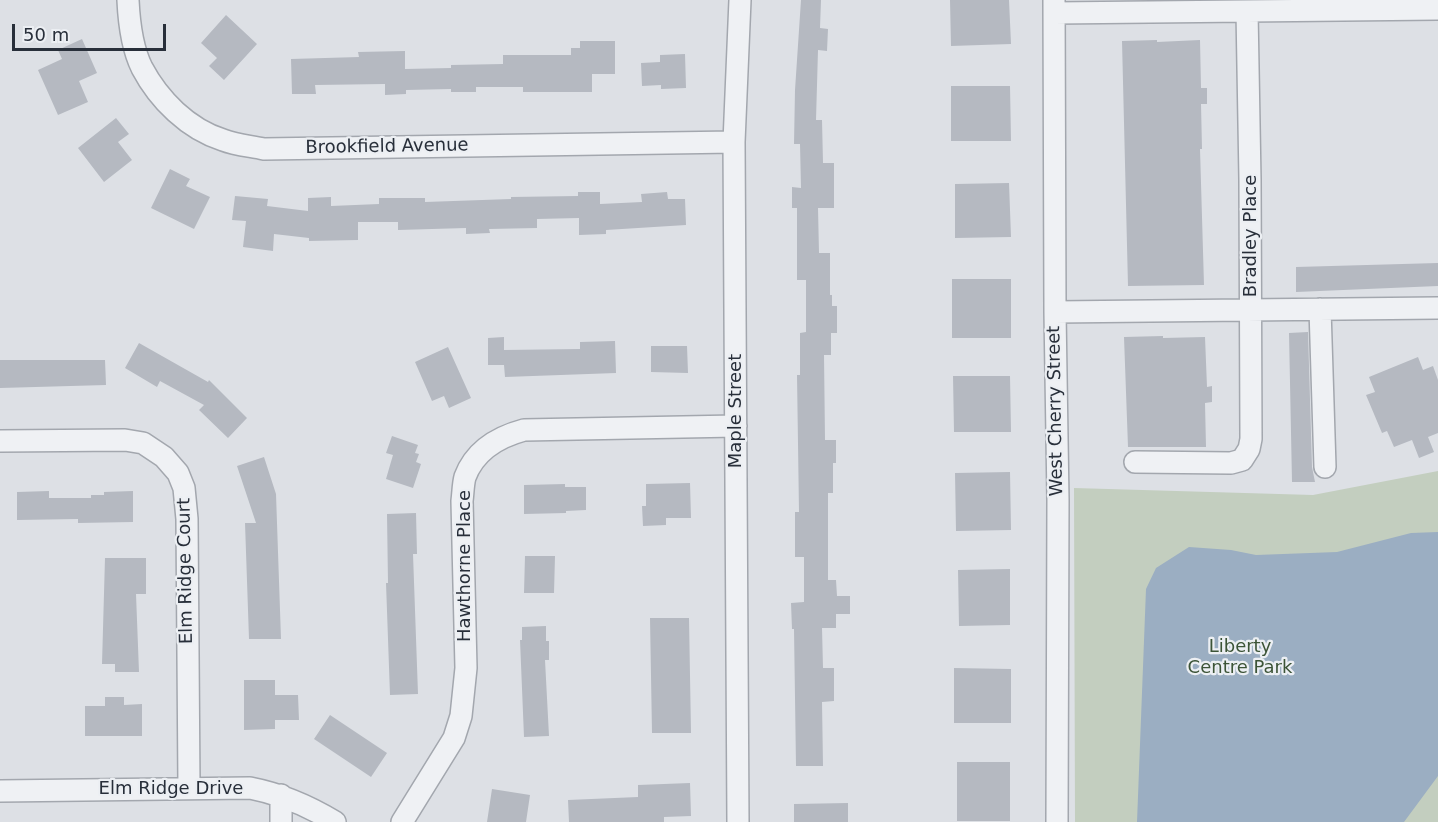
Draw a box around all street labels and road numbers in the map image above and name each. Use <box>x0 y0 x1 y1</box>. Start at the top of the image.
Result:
street label: Brookfield Avenue <box>305 135 469 159</box>
street label: Bradley Place <box>1240 175 1262 297</box>
street label: West Cherry Street <box>1044 326 1068 496</box>
street label: Maple Street <box>725 354 747 468</box>
street label: Hawthorne Place <box>454 490 476 642</box>
street label: Elm Ridge Court <box>174 498 198 644</box>
street label: Elm Ridge Drive <box>99 778 243 800</box>

